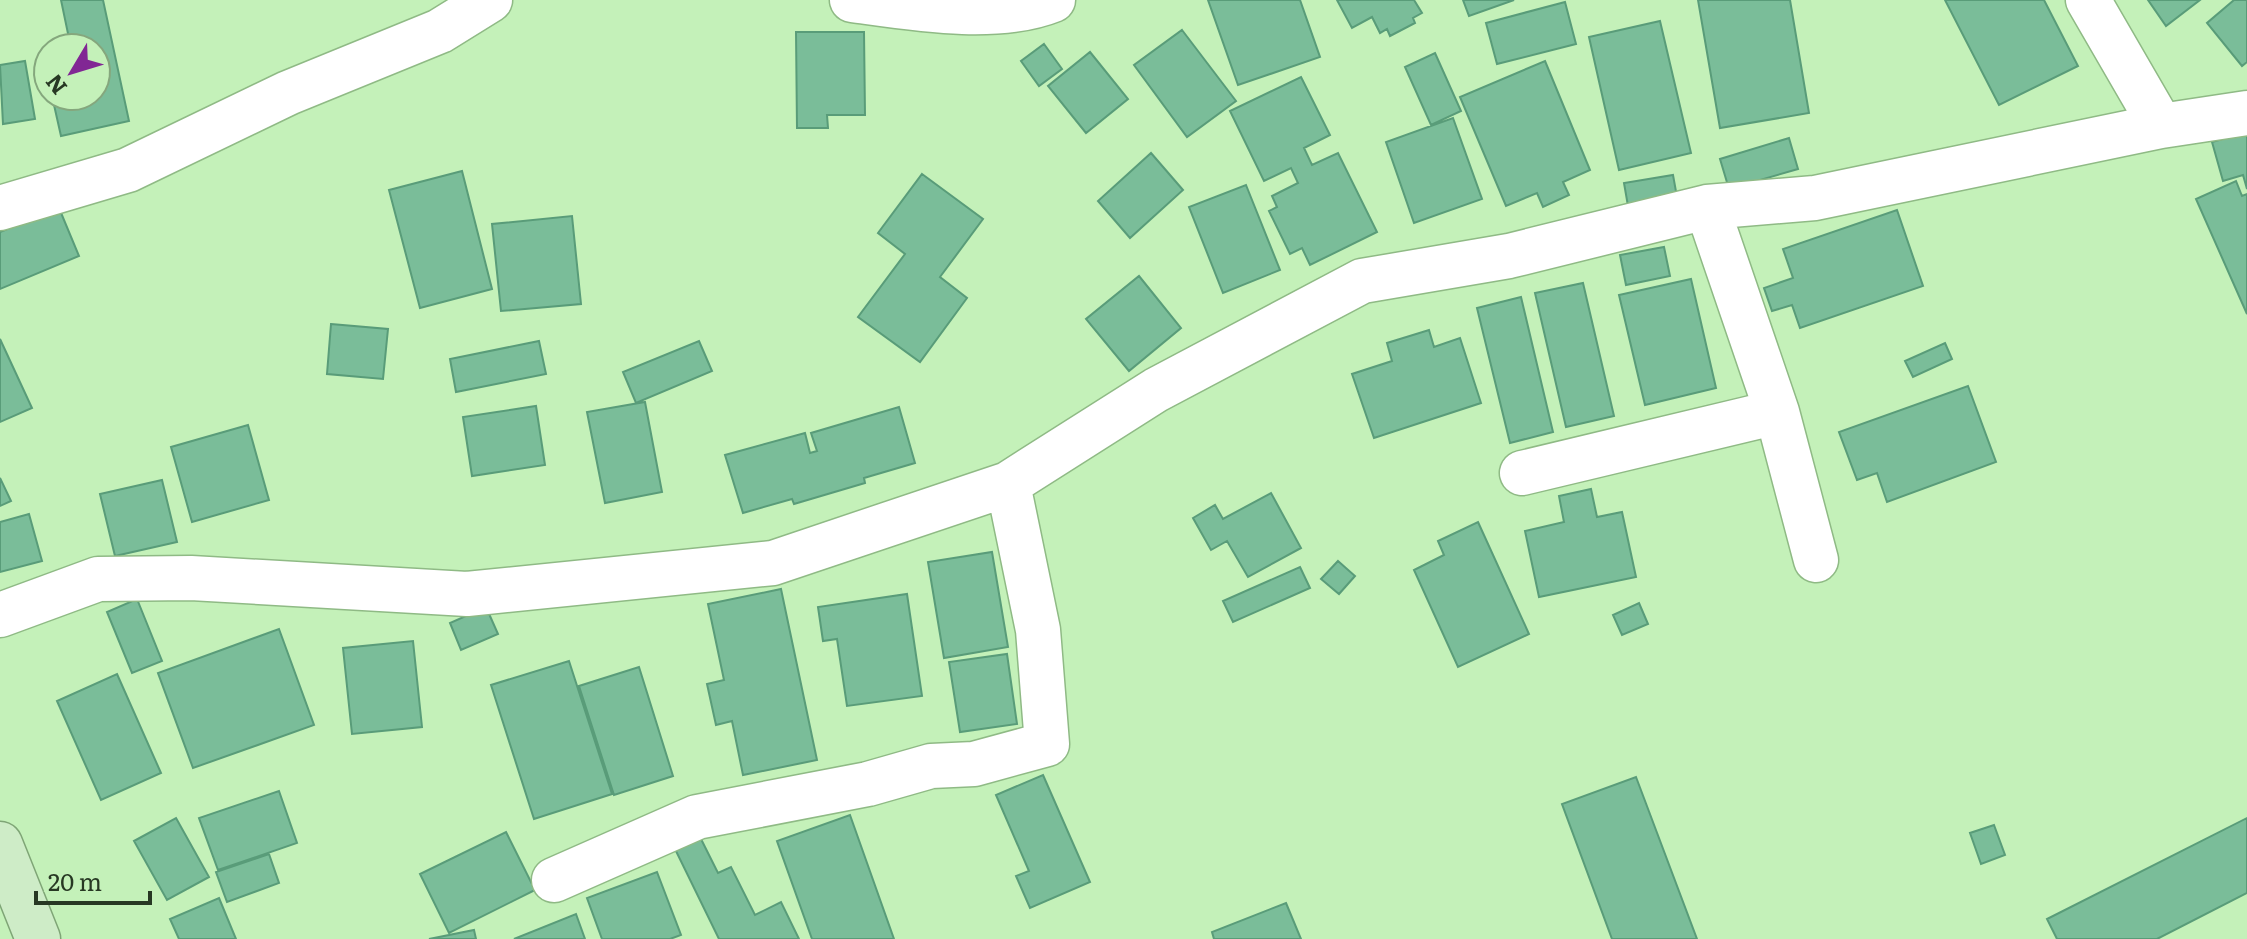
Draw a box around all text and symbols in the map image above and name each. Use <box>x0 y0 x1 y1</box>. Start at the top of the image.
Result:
north arrow <box>32 32 112 112</box>
text: N <box>36 68 74 103</box>
scale bar <box>36 855 150 905</box>
text: 20 m <box>48 863 102 898</box>

